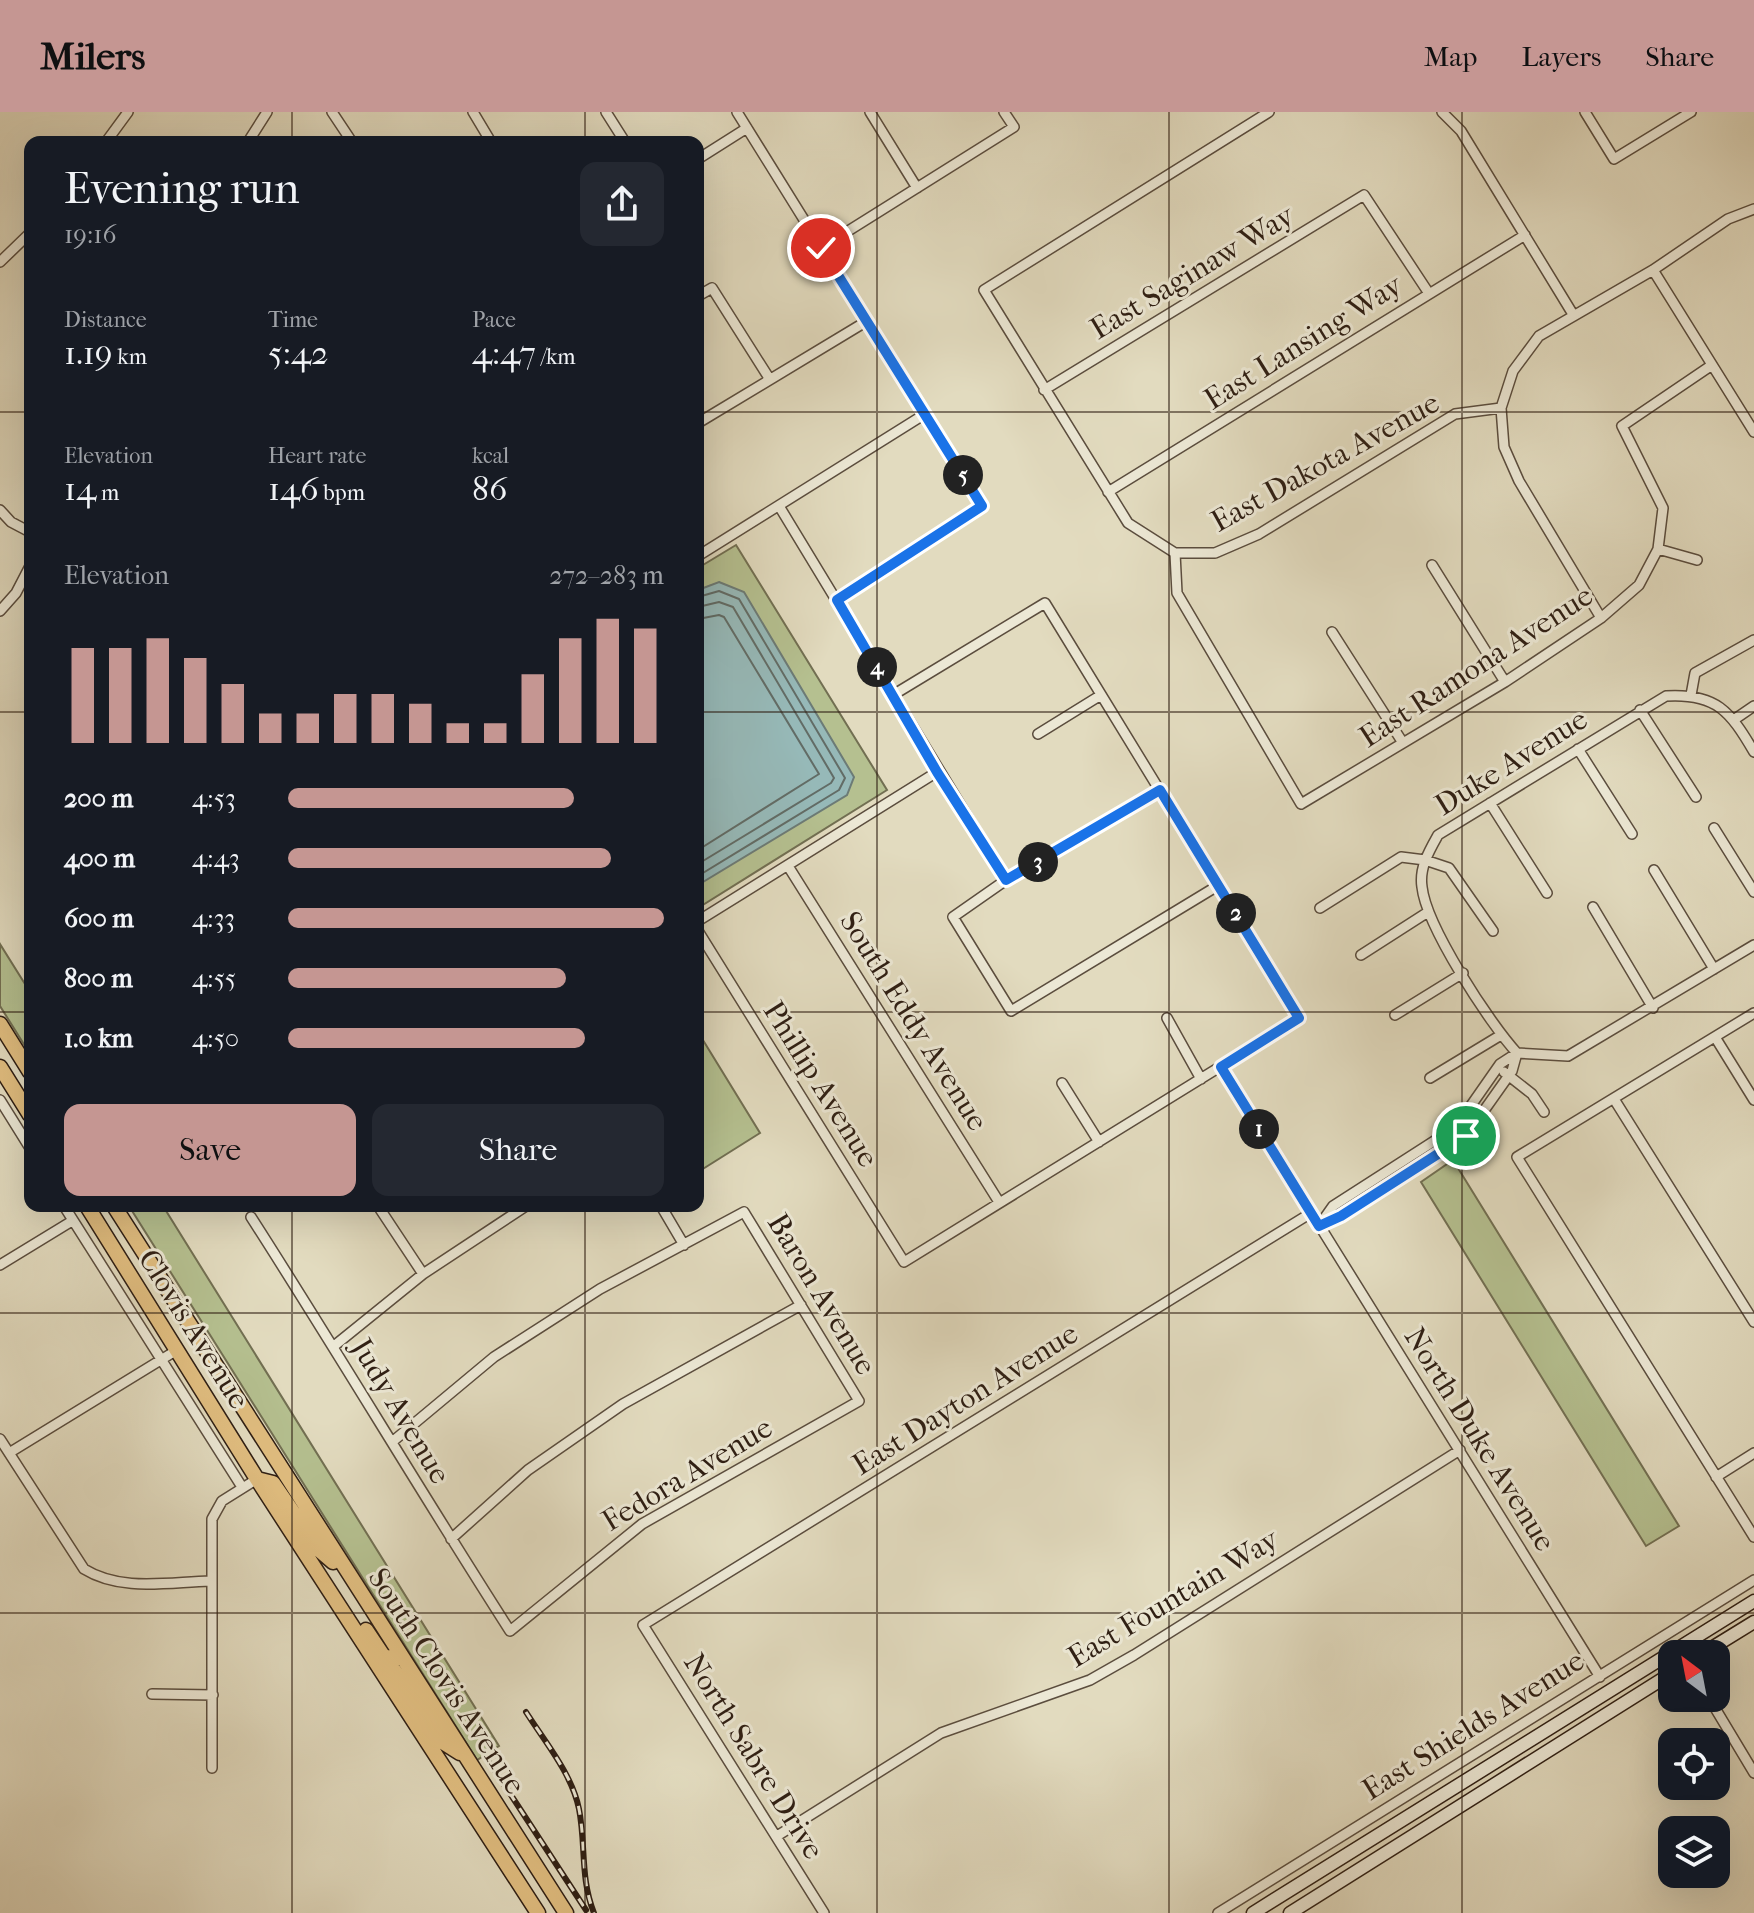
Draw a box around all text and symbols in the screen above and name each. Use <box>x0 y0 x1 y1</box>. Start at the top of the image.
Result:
text: Milers <box>40 34 145 79</box>
text: Map <box>1424 40 1477 73</box>
text: Layers <box>1521 40 1601 73</box>
text: Share <box>1645 40 1714 73</box>
button: share <box>580 162 664 246</box>
text: Evening run <box>64 163 299 214</box>
street label: East Saginaw Way <box>1084 197 1301 347</box>
pin <box>787 214 855 282</box>
text: 19:16 <box>64 219 116 250</box>
icon: check <box>799 226 843 270</box>
street label: East Lansing Way <box>1198 267 1409 417</box>
text: Distance <box>64 307 147 333</box>
text: Time <box>268 307 318 333</box>
text: Pace <box>472 307 516 333</box>
text: 1.19 <box>64 333 113 373</box>
text: 5:42 <box>268 333 328 373</box>
text: 4:47 <box>472 333 536 373</box>
text: km <box>113 344 147 370</box>
text: /km <box>536 344 576 370</box>
street label: East Dakota Avenue <box>1205 385 1445 540</box>
text: Elevation <box>64 443 153 469</box>
text: Heart rate <box>268 443 367 469</box>
text: kcal <box>472 443 509 469</box>
pin: 5 <box>943 455 983 495</box>
text: 5 <box>958 462 968 488</box>
text: 14 <box>64 469 96 509</box>
text: 146 <box>268 469 319 509</box>
text: 86 <box>472 469 508 509</box>
text: m <box>96 480 119 506</box>
text: bpm <box>319 480 365 506</box>
text: Elevation <box>64 560 169 591</box>
text: 272–283 m <box>549 560 664 591</box>
street label: East Ramona Avenue <box>1353 578 1600 755</box>
pin: 4 <box>857 647 897 687</box>
text: 4 <box>871 654 884 680</box>
street label: Duke Avenue <box>1429 702 1594 823</box>
text: 200 m <box>64 783 133 814</box>
text: 4:53 <box>192 783 236 814</box>
pin: 3 <box>1018 842 1058 882</box>
text: 400 m <box>64 843 135 874</box>
text: 4:43 <box>192 843 240 874</box>
text: 3 <box>1033 849 1043 875</box>
pin: 2 <box>1216 893 1256 933</box>
text: 2 <box>1230 900 1242 926</box>
text: 600 m <box>64 903 134 934</box>
text: 4:33 <box>192 903 235 934</box>
street label: South Eddy Avenue <box>832 906 995 1137</box>
text: 800 m <box>64 963 133 994</box>
text: 4:55 <box>192 963 236 994</box>
street label: Phillip Avenue <box>756 995 886 1174</box>
text: 1.0 km <box>64 1023 133 1054</box>
text: 4:50 <box>192 1023 239 1054</box>
pin <box>1432 1102 1500 1170</box>
button: Save <box>64 1104 356 1196</box>
button: Share <box>372 1104 664 1196</box>
pin: 1 <box>1239 1109 1279 1149</box>
icon: arrive <box>1444 1114 1488 1158</box>
text: 1 <box>1255 1116 1263 1142</box>
street label: Baron Avenue <box>760 1207 883 1381</box>
street label: Clovis Avenue <box>131 1243 257 1415</box>
street label: East Dayton Avenue <box>846 1316 1085 1483</box>
street label: North Duke Avenue <box>1397 1321 1563 1558</box>
street label: Judy Avenue <box>343 1331 458 1490</box>
street label: Fedora Avenue <box>596 1410 779 1539</box>
street label: East Fountain Way <box>1062 1521 1286 1675</box>
street label: South Clovis Avenue <box>360 1562 533 1801</box>
north arrow <box>1658 1640 1730 1712</box>
map controls <box>1658 1640 1730 1888</box>
street label: East Shields Avenue <box>1356 1643 1591 1808</box>
street label: North Sabre Drive <box>676 1647 831 1866</box>
button: locate <box>1658 1728 1730 1800</box>
button: layers <box>1658 1816 1730 1888</box>

